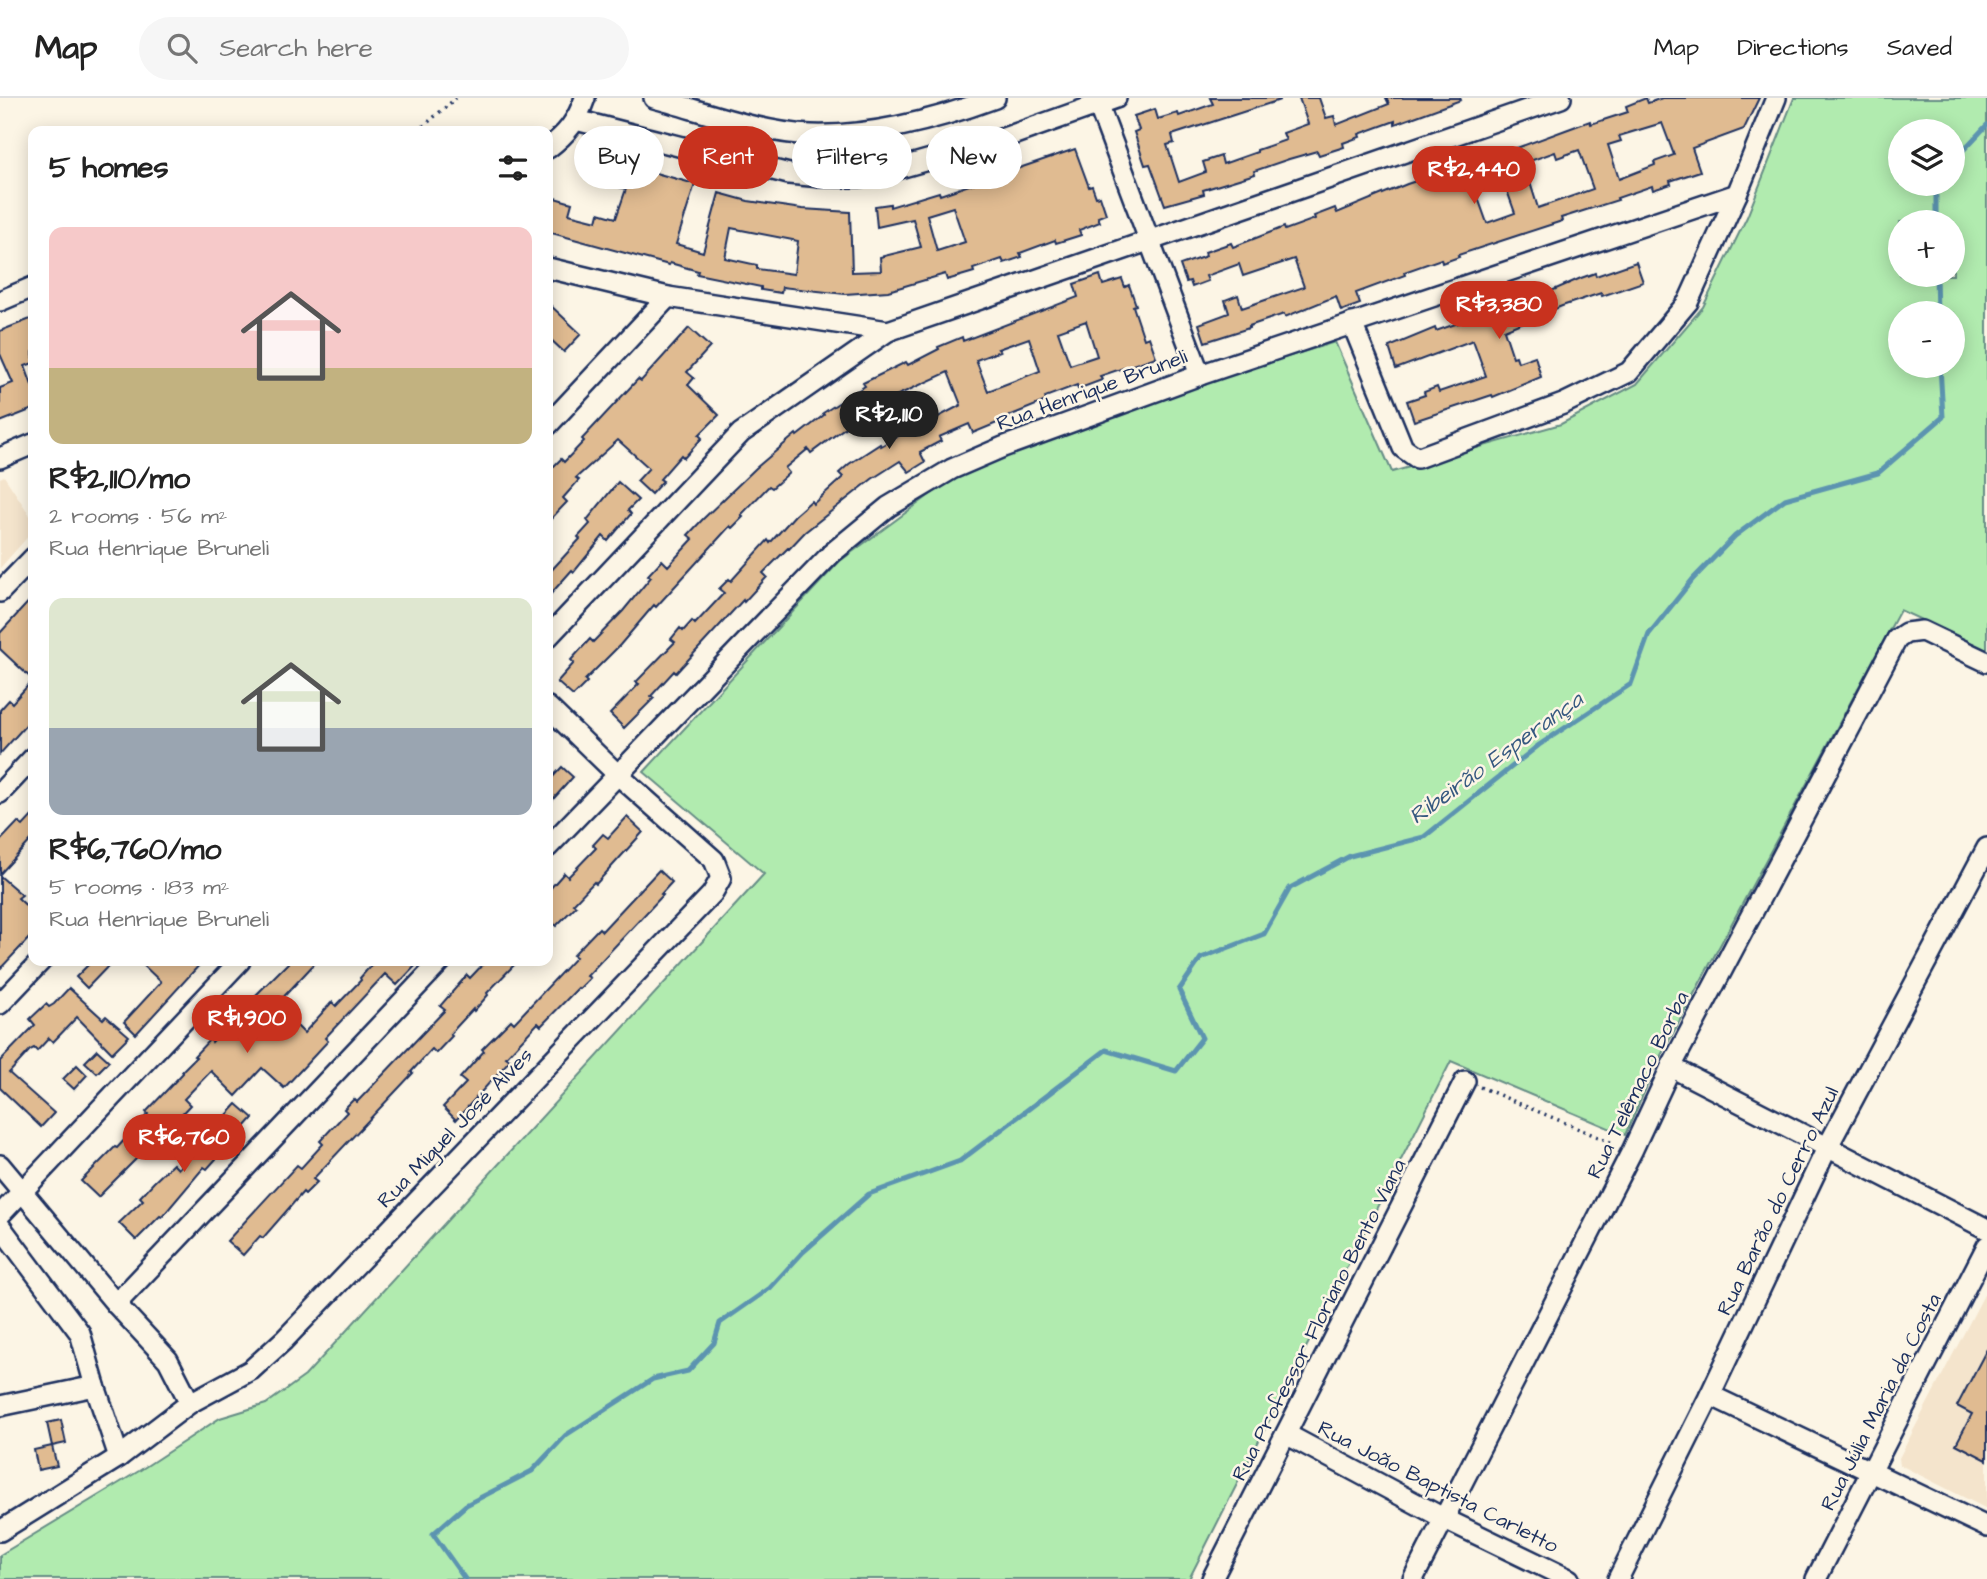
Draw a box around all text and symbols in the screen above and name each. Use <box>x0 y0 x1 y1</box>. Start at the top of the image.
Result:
search box <box>139 17 629 80</box>
text: Map <box>35 25 97 71</box>
icon: search <box>163 29 201 67</box>
text: Search here <box>219 30 373 66</box>
text: Map <box>1654 31 1699 65</box>
text: Directions <box>1737 31 1849 65</box>
text: Saved <box>1887 31 1952 65</box>
map controls <box>1888 119 1965 378</box>
button: layers <box>1888 119 1965 196</box>
chip: Buy <box>574 126 664 189</box>
chip: Rent <box>678 126 778 189</box>
chip: Filters <box>792 126 912 189</box>
chip: New <box>926 126 1022 189</box>
pin: R$2,440 <box>1409 146 1539 206</box>
text: 5 homes <box>49 147 169 189</box>
icon: filters <box>494 149 532 187</box>
text: R$2,440 <box>1428 153 1520 185</box>
button: + <box>1888 210 1965 287</box>
icon: home <box>228 273 354 399</box>
pin: R$3,380 <box>1434 282 1564 341</box>
text: R$3,380 <box>1456 288 1542 320</box>
button: − <box>1888 301 1965 378</box>
street label: Rua Henrique Bruneli <box>993 342 1191 438</box>
pin: R$2,110 <box>824 392 954 451</box>
text: R$2,110 <box>856 398 922 430</box>
text: R$2,110/mo <box>49 458 190 500</box>
text: 2 rooms · 56 m² <box>49 500 227 532</box>
text: Rua Henrique Bruneli <box>49 532 269 564</box>
icon: home <box>228 644 354 770</box>
water label: Ribeirão Esperança <box>1403 683 1591 832</box>
text: R$6,760/mo <box>49 829 221 871</box>
text: 5 rooms · 183 m² <box>49 871 229 903</box>
text: Rua Henrique Bruneli <box>49 903 269 935</box>
street label: Rua Telêmaco Borba <box>1580 986 1696 1184</box>
pin: R$1,900 <box>182 996 312 1055</box>
text: R$1,900 <box>208 1002 286 1034</box>
street label: Rua Miguel José Alves <box>371 1041 541 1216</box>
street label: Rua Barão do Cerro Azul <box>1710 1082 1846 1320</box>
pin: R$6,760 <box>119 1114 249 1174</box>
text: R$6,760 <box>139 1121 229 1153</box>
street label: Rua Professor Floriano Bento Viana <box>1225 1154 1413 1486</box>
street label: Rua Júlia Maria da Costa <box>1814 1288 1949 1516</box>
street label: Rua João Baptista Carletto <box>1312 1414 1563 1561</box>

